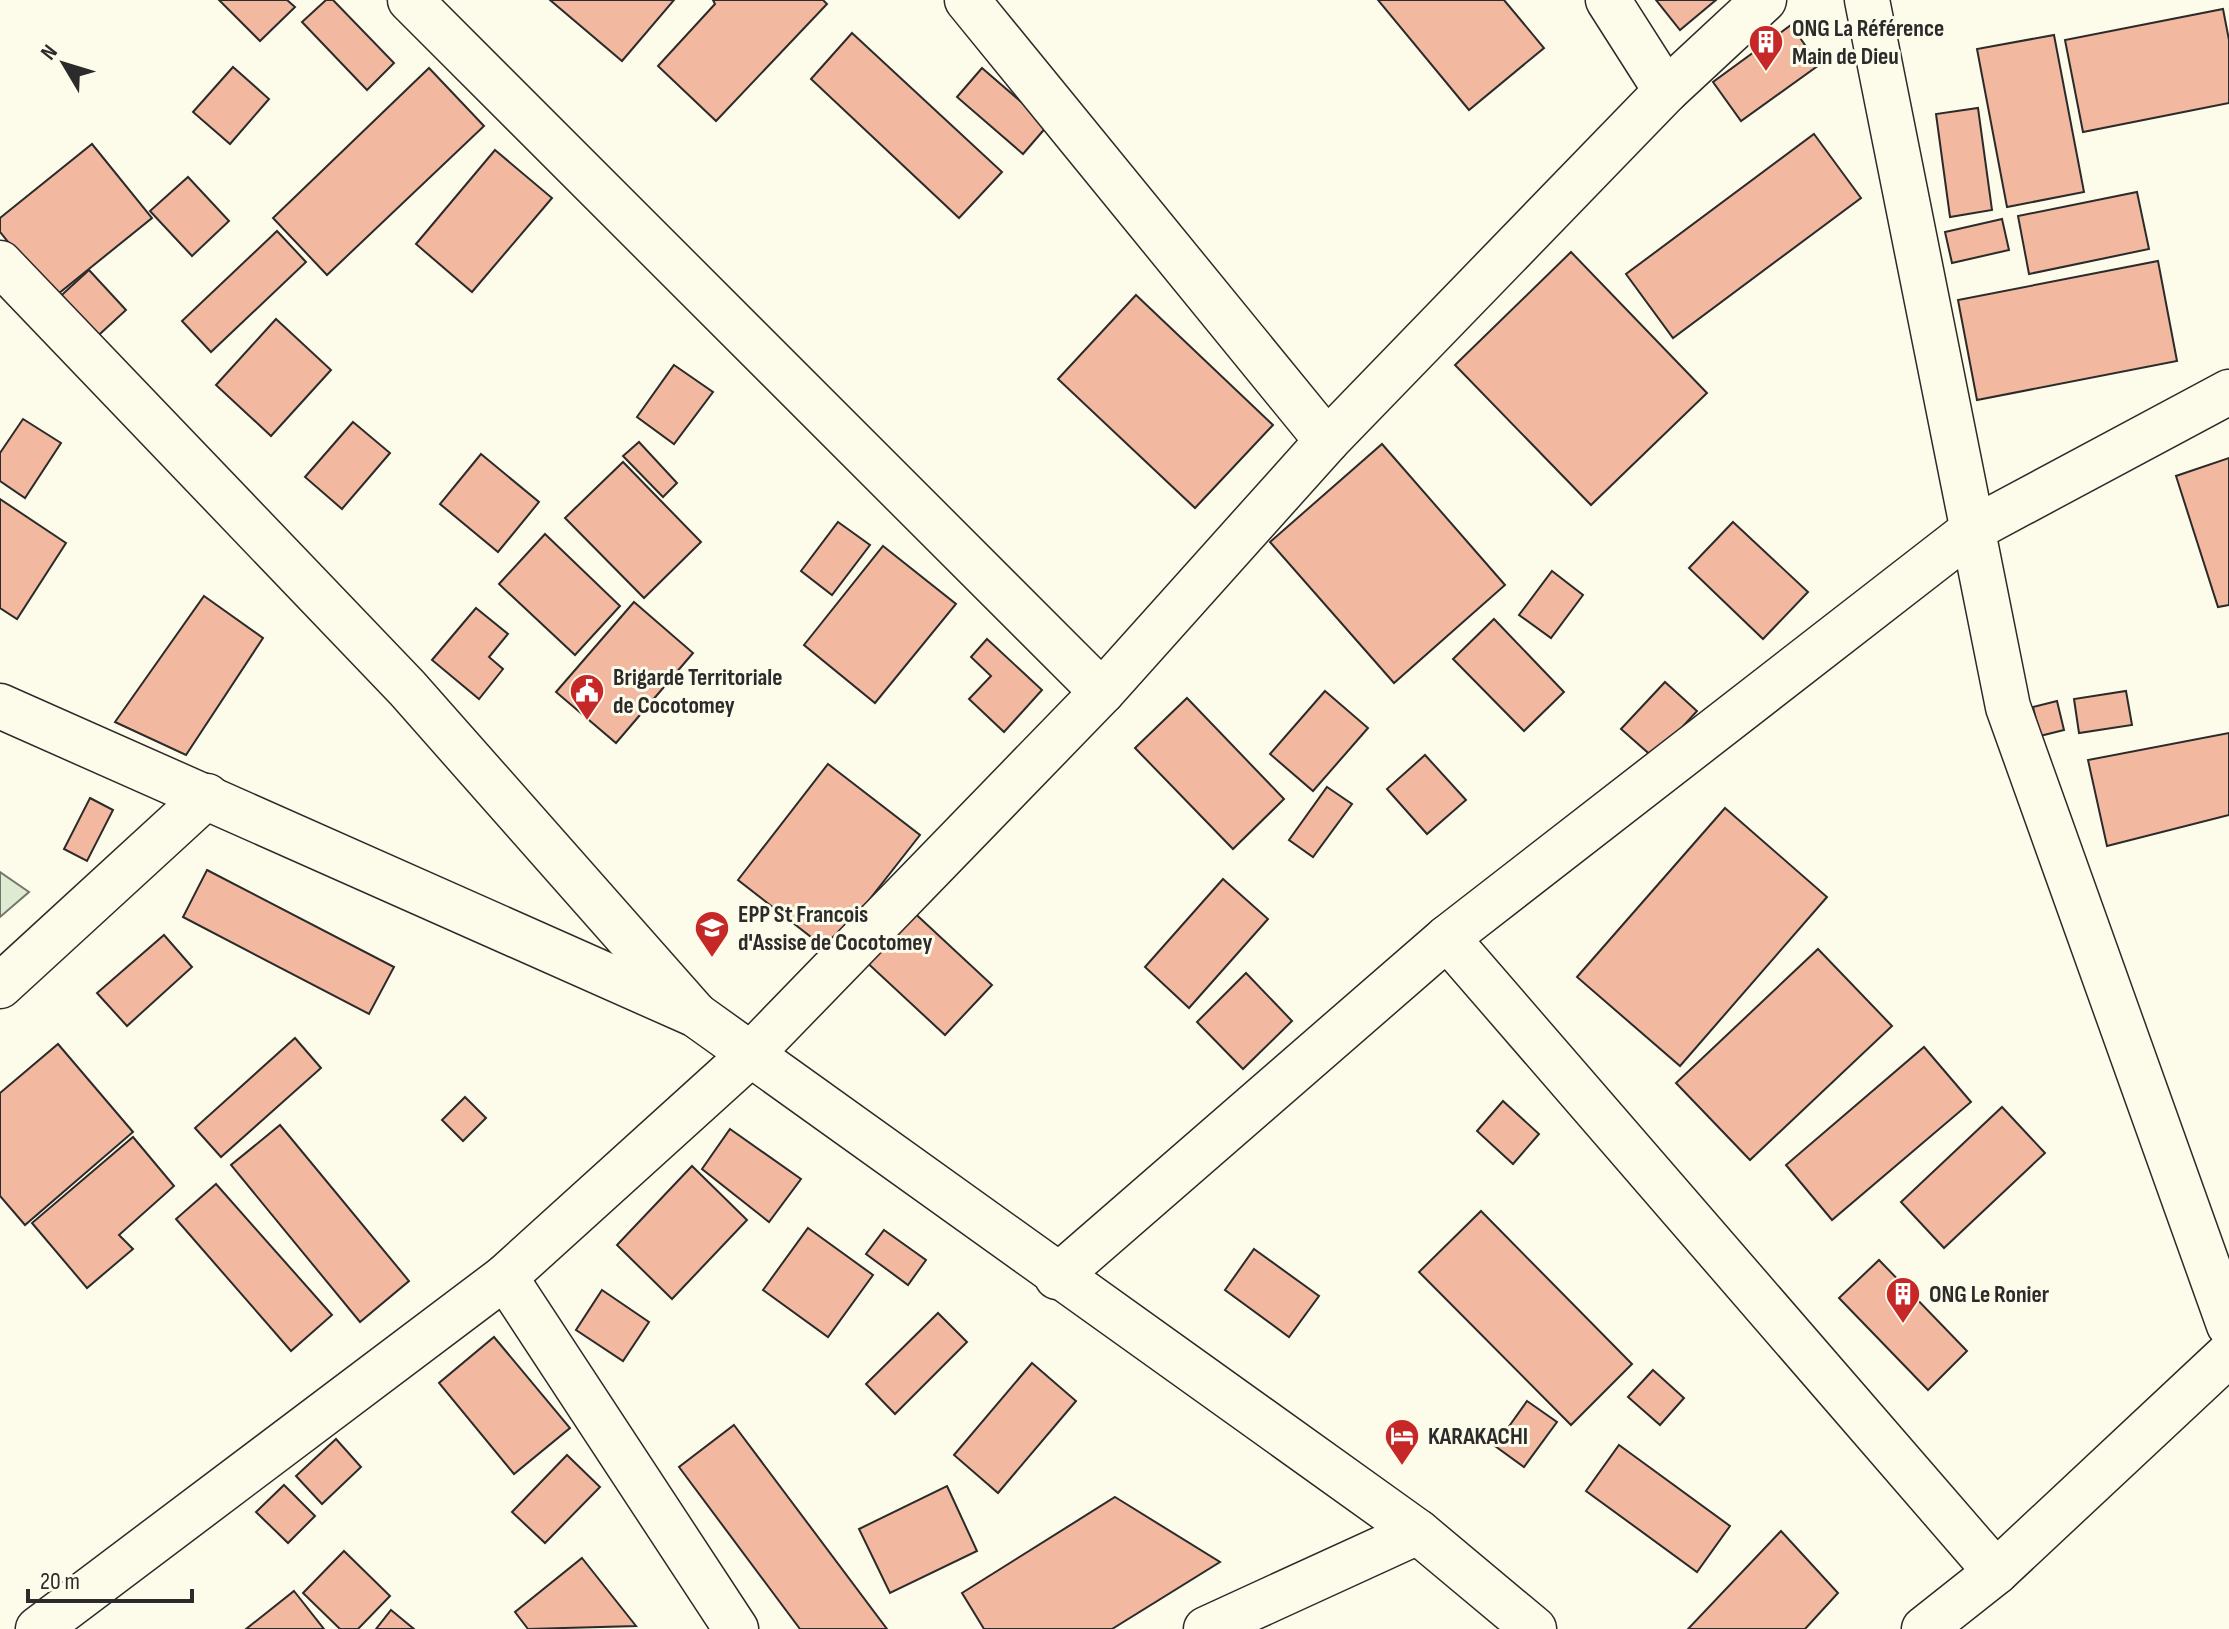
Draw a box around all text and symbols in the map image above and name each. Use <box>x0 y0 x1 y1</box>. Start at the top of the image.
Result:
place label: ONG La Référence Main de Dieu <box>1792 14 1944 71</box>
building icon: ONG La Référence Main de Dieu <box>1747 23 1785 73</box>
north arrow <box>24 24 104 104</box>
text: N <box>35 40 64 66</box>
place label: Brigarde Territoriale de Cocotomey <box>613 663 782 720</box>
public building icon: Brigarde Territoriale de Cocotomey <box>568 672 606 722</box>
place label: EPP St Francois d'Assise de Cocotomey <box>738 900 932 957</box>
school or university icon: EPP St Francois d'Assise de Cocotomey <box>693 909 731 959</box>
building icon: ONG Le Ronier <box>1884 1275 1922 1325</box>
place label: ONG Le Ronier <box>1929 1280 2050 1309</box>
hotel icon: KARAKACHI <box>1383 1417 1421 1467</box>
place label: KARAKACHI <box>1428 1422 1528 1451</box>
scale bar <box>28 1553 192 1603</box>
text: 20 m <box>40 1567 80 1596</box>

